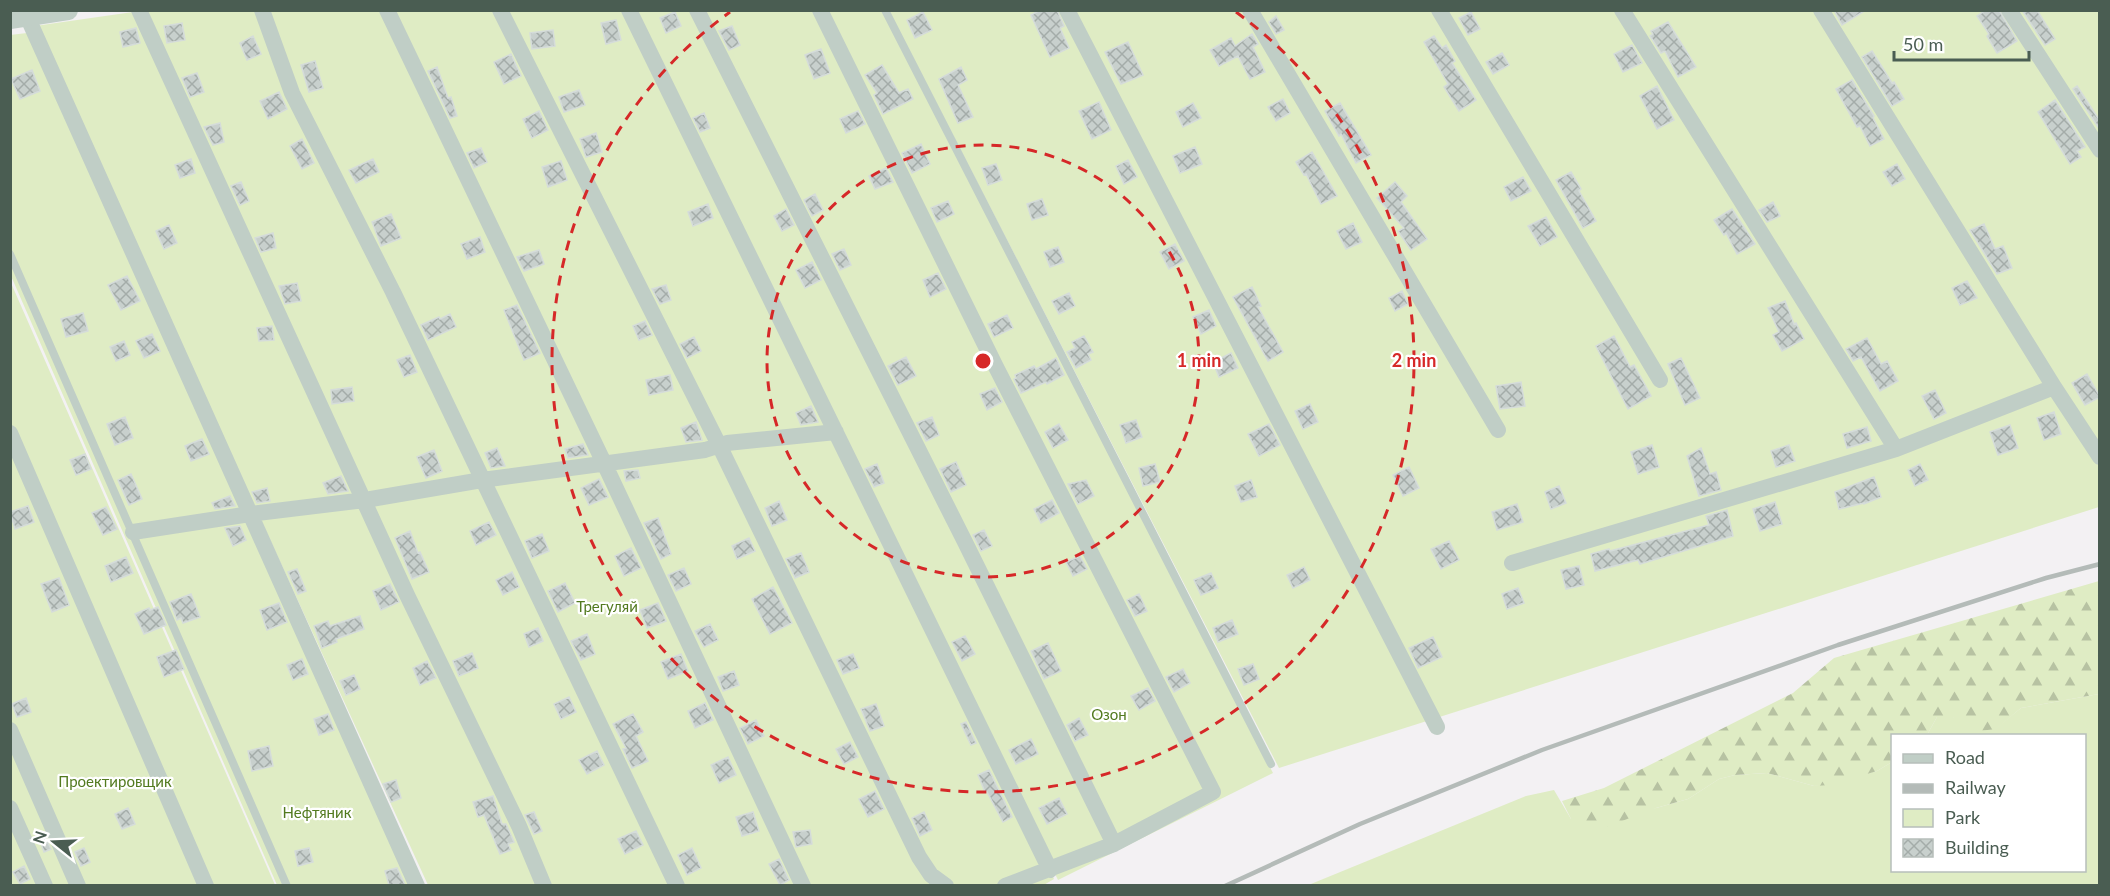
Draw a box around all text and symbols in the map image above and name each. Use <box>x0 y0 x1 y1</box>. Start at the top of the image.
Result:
scale bar <box>1894 24 2029 62</box>
text: 50 m <box>1903 33 1943 55</box>
text: 1 min <box>1177 349 1221 371</box>
text: 2 min <box>1392 349 1436 371</box>
centre of rings <box>973 351 993 371</box>
park label: Трегуляй <box>576 597 638 615</box>
park label: Озон <box>1091 705 1127 723</box>
legend <box>1891 734 2086 872</box>
text: Road <box>1945 746 1985 768</box>
park label: Проектировщик <box>58 772 172 790</box>
text: Railway <box>1945 776 2006 798</box>
park label: Нефтяник <box>283 803 352 821</box>
text: Park <box>1945 806 1981 828</box>
north arrow <box>24 812 84 872</box>
text: N <box>28 828 50 846</box>
text: Building <box>1945 836 2009 858</box>

